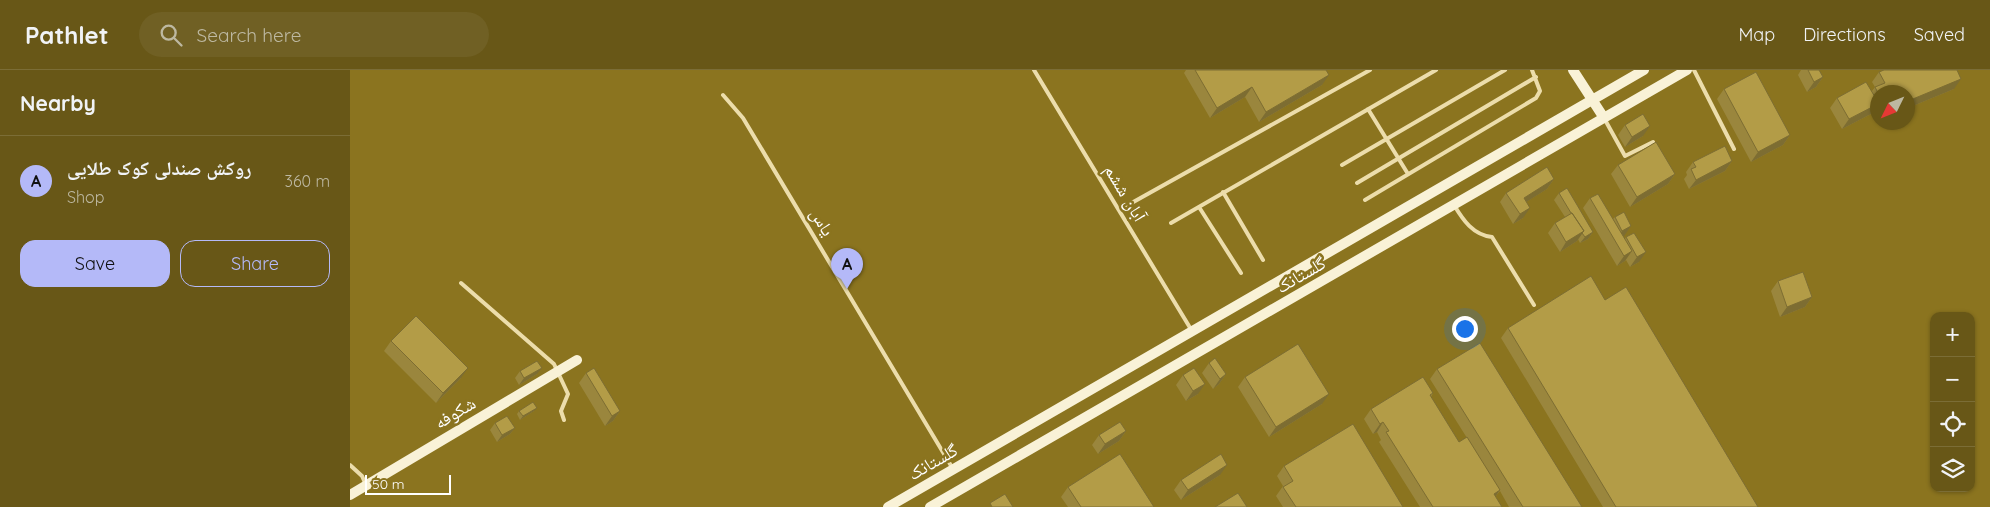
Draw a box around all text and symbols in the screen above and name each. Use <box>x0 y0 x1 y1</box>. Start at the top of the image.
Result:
search box <box>139 12 489 57</box>
text: Pathlet <box>25 20 109 50</box>
icon: search <box>157 21 185 49</box>
text: Search here <box>197 23 301 47</box>
text: Map <box>1738 23 1775 46</box>
text: Directions <box>1803 23 1886 46</box>
text: Saved <box>1914 23 1965 46</box>
north arrow <box>1870 85 1915 130</box>
text: Nearby <box>20 90 96 116</box>
text: روکش صندلی کوک طلایی <box>67 156 251 180</box>
street label: آبان ششم <box>1099 160 1152 226</box>
text: A <box>31 171 41 191</box>
text: 360 m <box>285 171 330 191</box>
text: Shop <box>67 187 104 207</box>
street label: یاس <box>805 203 840 240</box>
button: Save <box>20 240 170 287</box>
button: Share <box>180 240 330 287</box>
pin: A <box>831 248 863 289</box>
street label: گلستانک <box>1272 251 1330 298</box>
map controls <box>1930 312 1975 492</box>
button: + <box>1930 312 1975 357</box>
your location <box>1452 316 1478 342</box>
button: − <box>1930 357 1975 402</box>
street label: شکوفه <box>430 391 480 434</box>
button: locate <box>1930 402 1975 447</box>
street label: گلستانک <box>904 438 962 485</box>
button: layers <box>1930 447 1975 492</box>
scale bar <box>365 472 451 495</box>
text: 50 m <box>372 475 405 493</box>

